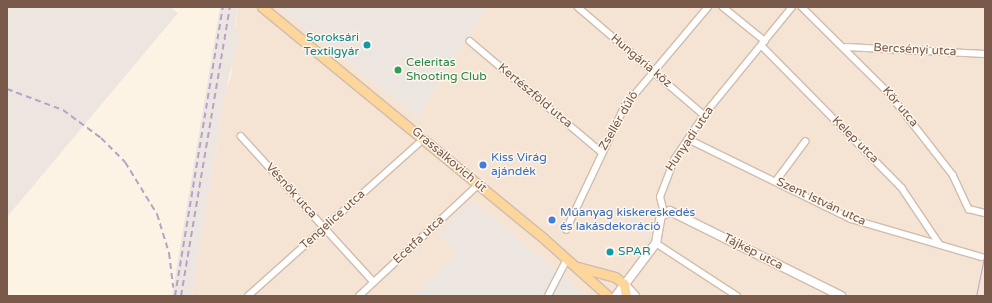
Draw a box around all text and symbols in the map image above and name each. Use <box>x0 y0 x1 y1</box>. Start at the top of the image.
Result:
place label: Soroksári Textilgyár <box>303 31 359 59</box>
street label: Hungária köz <box>608 31 674 91</box>
marker: Soroksári Textilgyár <box>362 40 372 50</box>
street label: Bercsényi utca <box>873 41 957 59</box>
place label: Celeritas Shooting Club <box>406 56 487 84</box>
street label: Kertészföld utca <box>495 61 575 131</box>
marker: Celeritas Shooting Club <box>393 65 403 75</box>
street label: Kör utca <box>879 84 921 130</box>
street label: Zsellér dűlő <box>596 89 642 153</box>
street label: Hunyadi utca <box>663 104 717 174</box>
street label: Kelep utca <box>829 114 881 166</box>
street label: Grassalkovich út <box>409 124 489 196</box>
place label: Kiss Virág ajándék <box>491 151 547 179</box>
street label: Vésnök utca <box>262 160 320 222</box>
marker: Kiss Virág ajándék <box>478 160 488 170</box>
street label: Szent István utca <box>774 175 868 229</box>
street label: Tengelice utca <box>298 187 368 253</box>
place label: Műanyag kiskereskedés és lakásdekoráció <box>560 206 695 234</box>
street label: Ecetfa utca <box>391 213 447 267</box>
marker: Műanyag kiskereskedés és lakásdekoráció <box>547 215 557 225</box>
street label: Tájkép utca <box>721 231 785 273</box>
place label: SPAR <box>618 245 650 259</box>
marker: SPAR <box>605 247 615 257</box>

